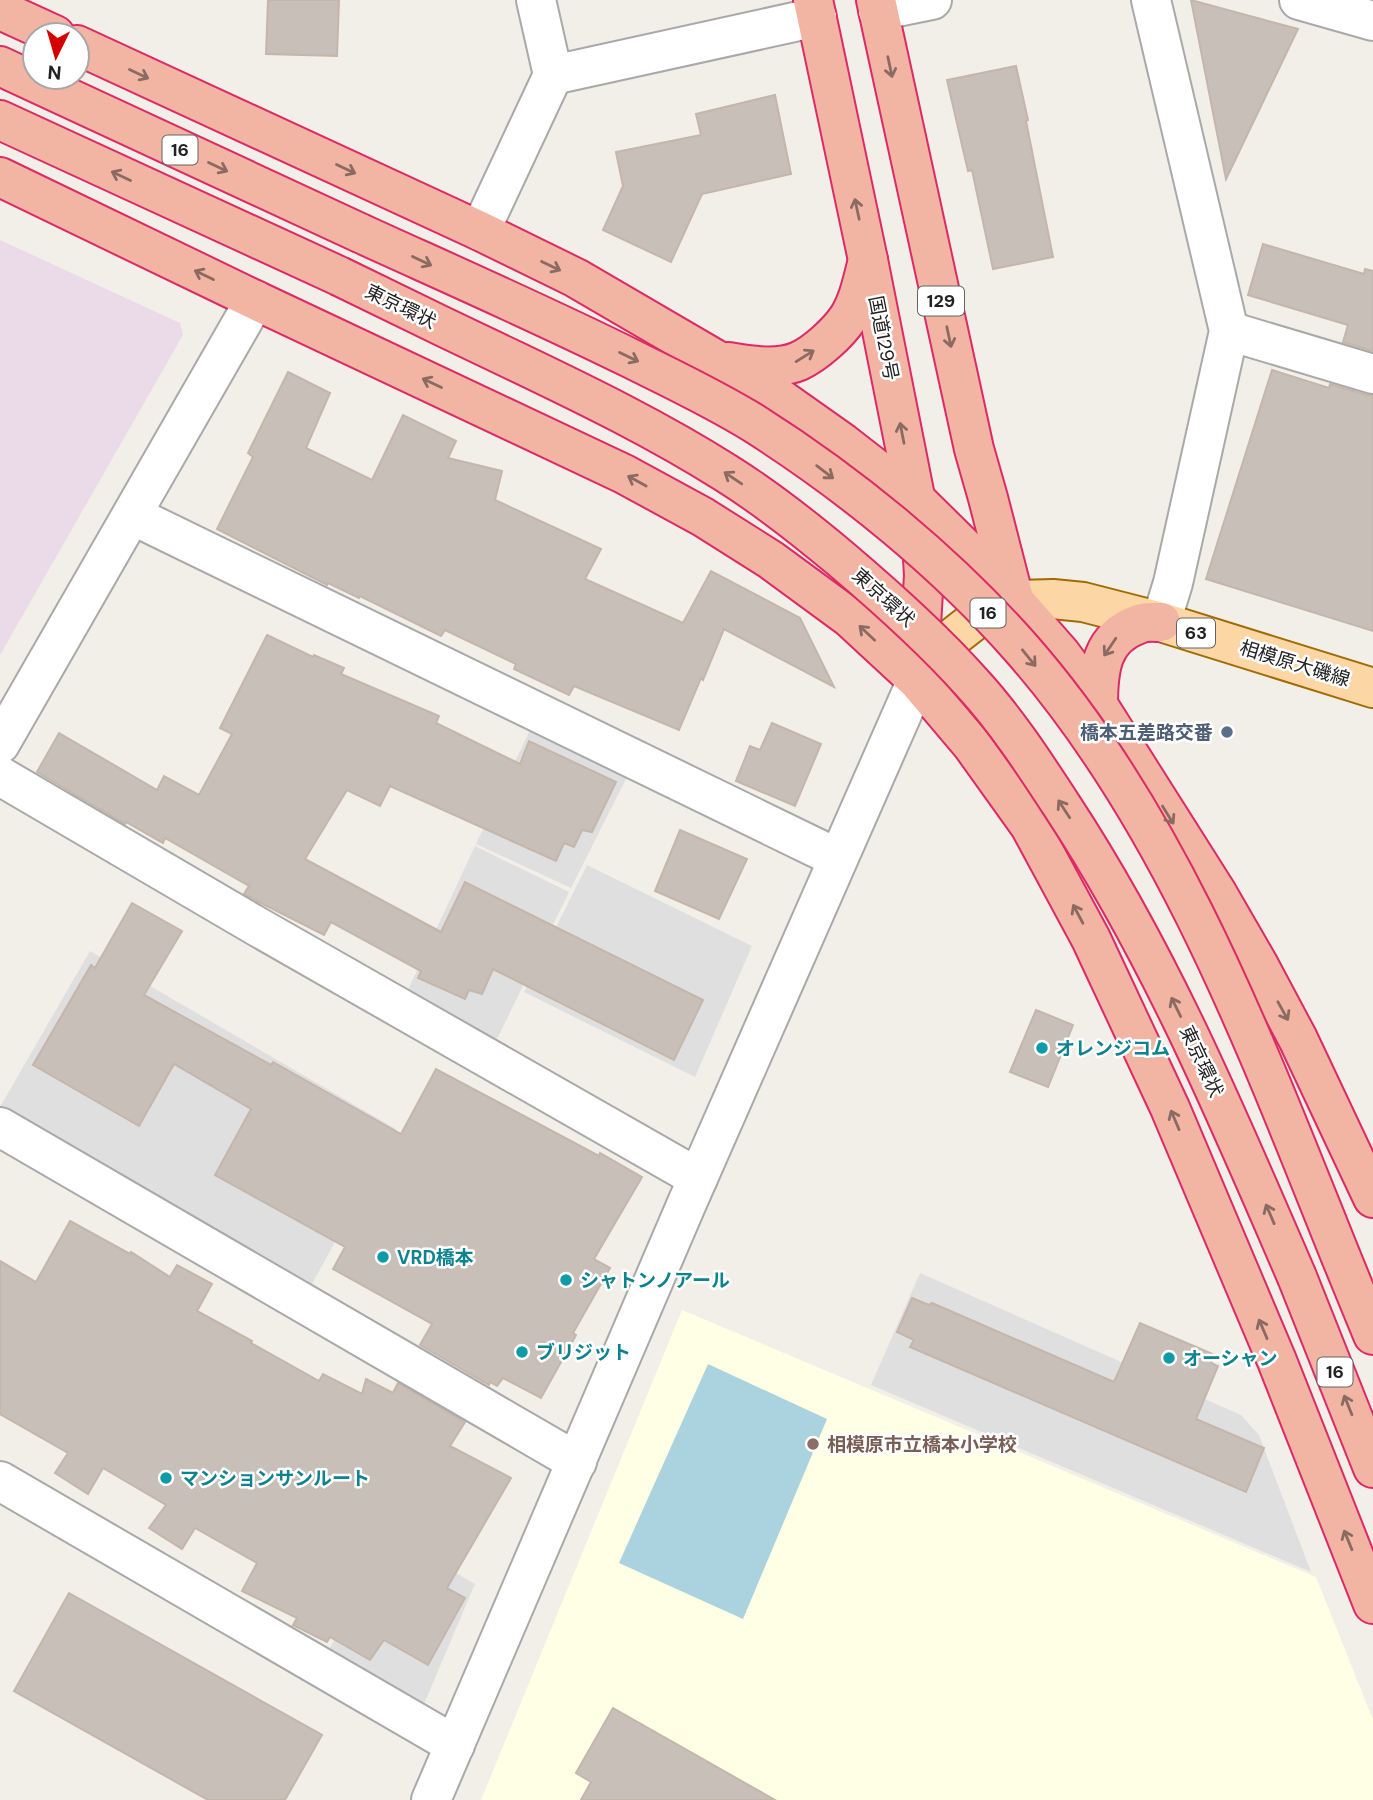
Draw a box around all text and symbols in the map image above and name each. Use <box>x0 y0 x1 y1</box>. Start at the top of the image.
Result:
north arrow <box>21 21 91 91</box>
one-way arrow <box>884 55 898 78</box>
text: N <box>47 59 63 85</box>
one-way arrow <box>128 67 149 81</box>
road number: 16 <box>162 135 198 164</box>
one-way arrow <box>206 161 228 174</box>
one-way arrow <box>334 163 356 176</box>
one-way arrow <box>111 169 133 182</box>
one-way arrow <box>850 198 864 221</box>
one-way arrow <box>412 256 433 269</box>
one-way arrow <box>540 260 561 274</box>
one-way arrow <box>194 268 215 282</box>
street label: 東京環状 <box>361 279 440 334</box>
road number: 129 <box>918 286 964 316</box>
street label: 国道129号 <box>863 294 904 383</box>
one-way arrow <box>943 325 956 348</box>
one-way arrow <box>795 348 815 362</box>
one-way arrow <box>618 351 639 365</box>
one-way arrow <box>421 376 443 389</box>
one-way arrow <box>895 422 909 444</box>
one-way arrow <box>815 464 834 479</box>
one-way arrow <box>723 470 743 484</box>
one-way arrow <box>627 474 648 487</box>
street label: 東京環状 <box>847 563 920 632</box>
road number: 16 <box>970 598 1006 628</box>
road number: 63 <box>1177 618 1215 648</box>
one-way arrow <box>859 625 876 642</box>
street label: 相模原大磯線 <box>1237 635 1353 692</box>
one-way arrow <box>1103 637 1118 656</box>
one-way arrow <box>1021 648 1036 666</box>
place label: 橋本五差路交番 <box>1080 720 1213 745</box>
marker: 橋本五差路交番 <box>1219 724 1235 740</box>
one-way arrow <box>1057 800 1071 819</box>
one-way arrow <box>1162 804 1176 824</box>
one-way arrow <box>1070 904 1084 925</box>
one-way arrow <box>1169 997 1183 1018</box>
one-way arrow <box>1277 1000 1290 1021</box>
street label: 東京環状 <box>1174 1021 1229 1101</box>
place label: オレンジコム <box>1056 1036 1170 1061</box>
marker: オレンジコム <box>1034 1040 1050 1056</box>
one-way arrow <box>1167 1109 1180 1131</box>
one-way arrow <box>1262 1204 1275 1225</box>
place label: VRD橋本 <box>397 1245 474 1270</box>
marker: VRD橋本 <box>375 1249 391 1265</box>
place label: シャトンノアール <box>580 1268 730 1293</box>
marker: シャトンノアール <box>558 1272 574 1288</box>
one-way arrow <box>1256 1319 1269 1340</box>
place label: ブリジット <box>536 1340 631 1365</box>
marker: ブリジット <box>514 1344 530 1360</box>
place label: オーシャン <box>1183 1346 1278 1371</box>
marker: オーシャン <box>1161 1350 1177 1366</box>
road number: 16 <box>1318 1358 1352 1386</box>
one-way arrow <box>1340 1394 1353 1416</box>
place label: 相模原市立橋本小学校 <box>827 1432 1017 1457</box>
marker: 相模原市立橋本小学校 <box>805 1436 821 1452</box>
place label: マンションサンルート <box>180 1466 370 1491</box>
marker: マンションサンルート <box>158 1470 174 1486</box>
one-way arrow <box>1340 1530 1353 1552</box>

